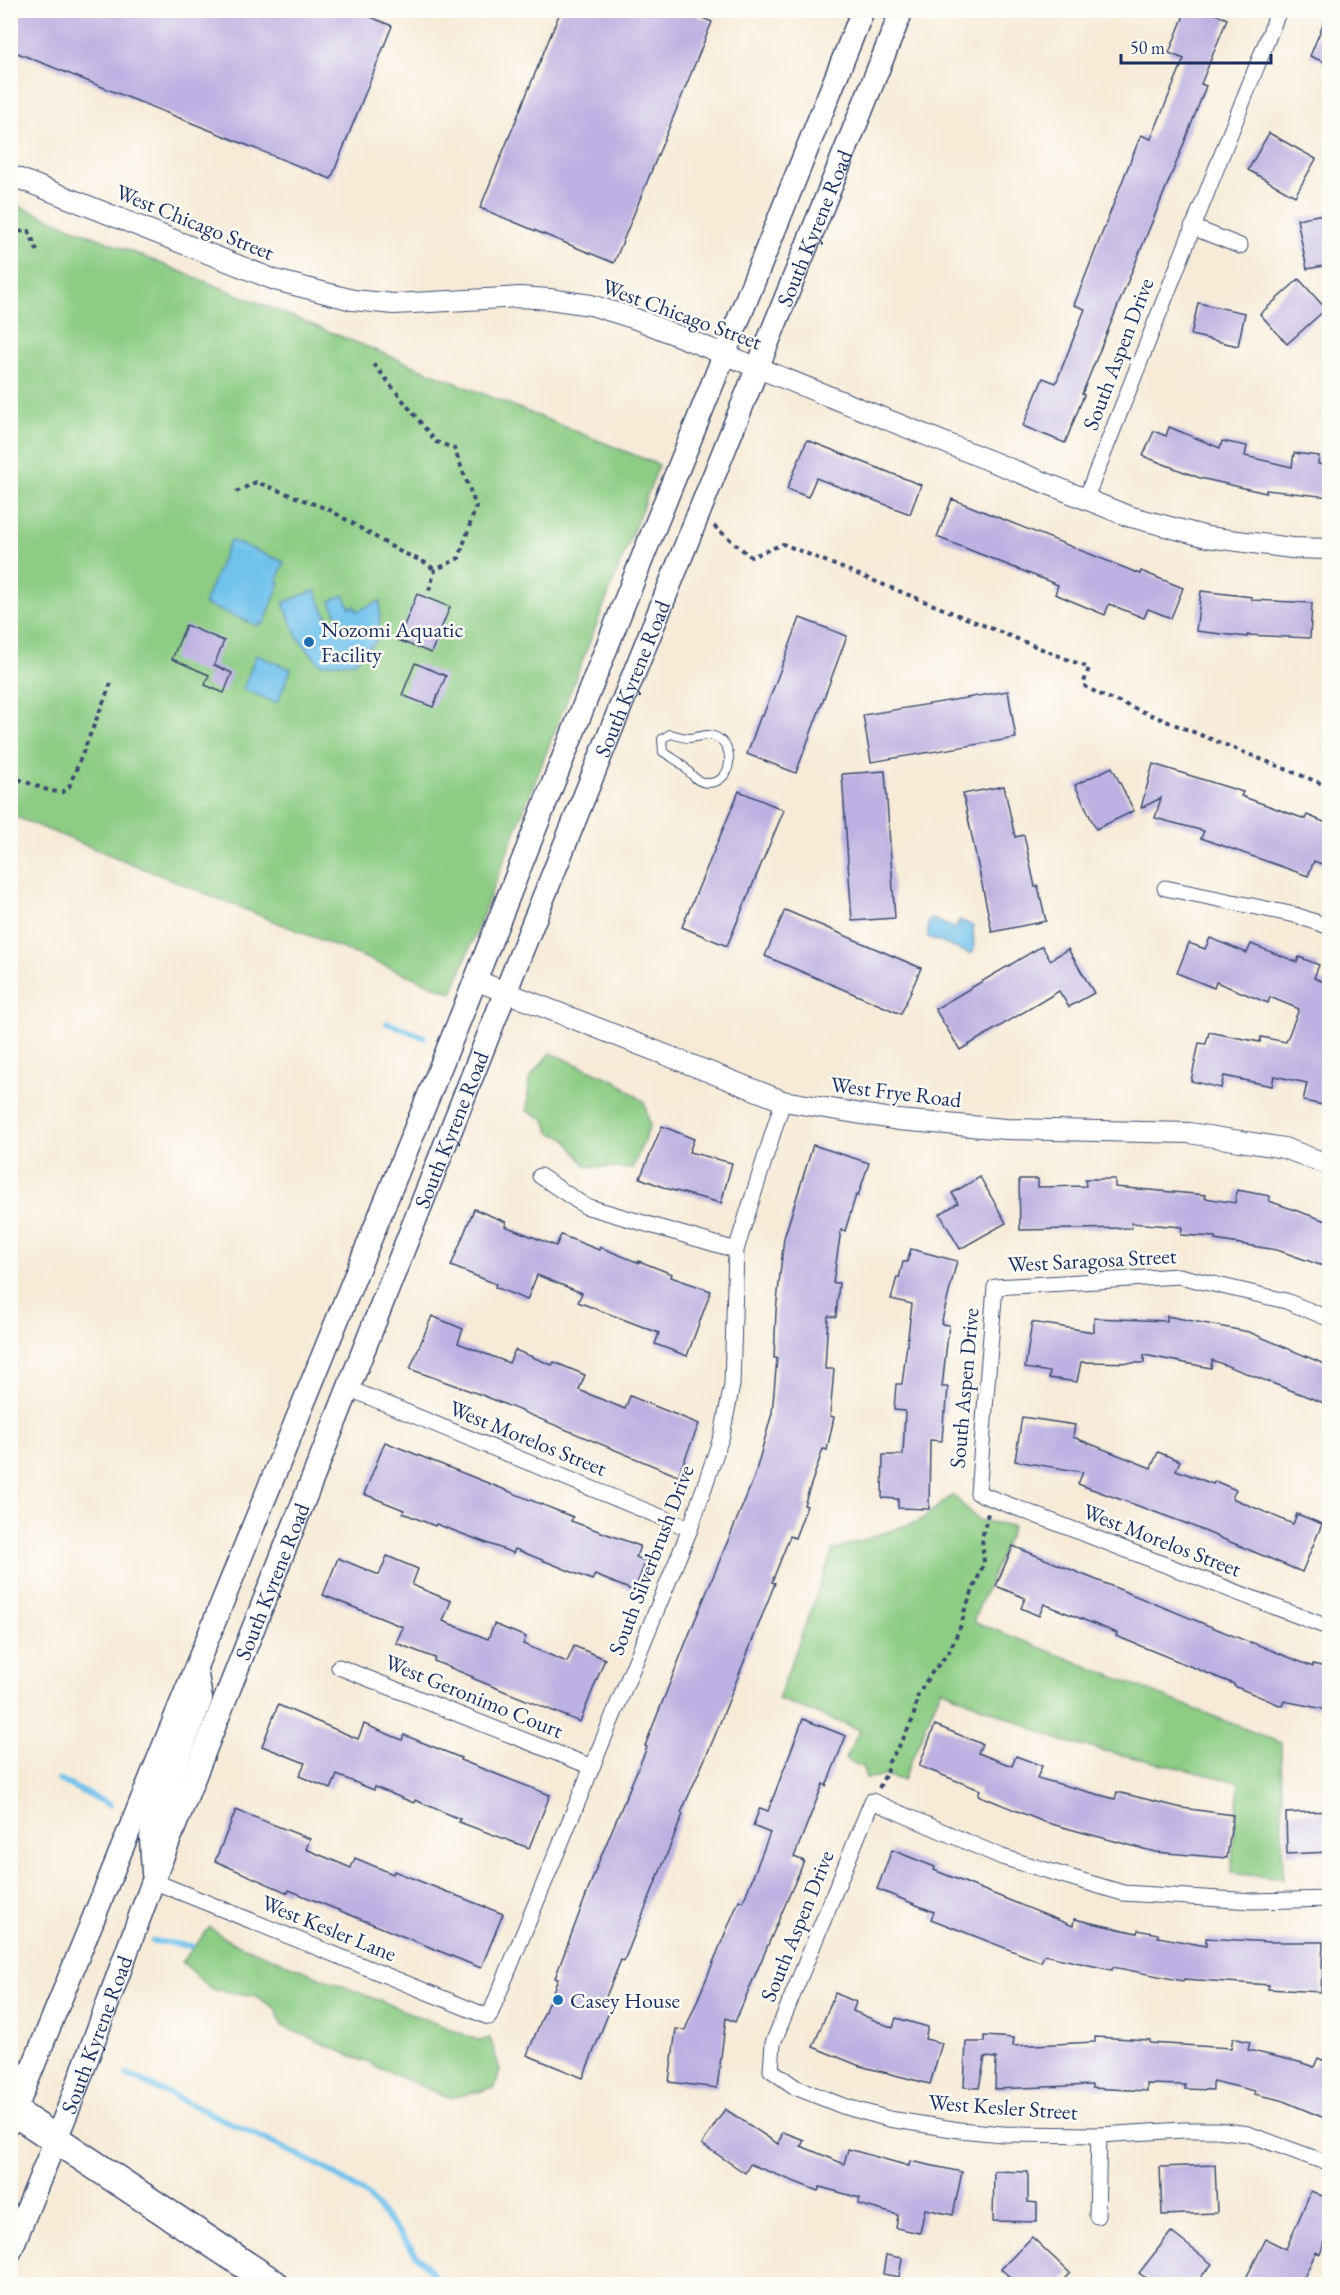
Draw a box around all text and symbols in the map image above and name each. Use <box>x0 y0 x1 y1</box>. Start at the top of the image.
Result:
scale bar <box>1121 27 1271 65</box>
text: 50 m <box>1130 36 1165 59</box>
street label: South Kyrene Road <box>769 144 859 311</box>
street label: West Chicago Street <box>112 177 278 267</box>
street label: West Chicago Street <box>598 272 766 356</box>
street label: South Aspen Drive <box>1076 273 1160 434</box>
street label: South Kyrene Road <box>587 595 677 761</box>
place label: Nozomi Aquatic Facility <box>321 615 463 669</box>
marker: Nozomi Aquatic Facility <box>302 635 316 649</box>
street label: South Kyrene Road <box>407 1046 495 1212</box>
street label: West Frye Road <box>829 1070 964 1115</box>
street label: West Saragosa Street <box>1007 1241 1177 1279</box>
street label: South Aspen Drive <box>943 1306 985 1469</box>
street label: West Morelos Street <box>445 1393 611 1483</box>
street label: South Silverbrush Drive <box>601 1460 701 1659</box>
street label: West Morelos Street <box>1079 1497 1245 1584</box>
street label: South Kyrene Road <box>228 1498 316 1664</box>
street label: West Geronimo Court <box>381 1647 567 1745</box>
street label: South Aspen Drive <box>753 1846 841 2006</box>
street label: West Kesler Lane <box>257 1888 401 1968</box>
street label: South Kyrene Road <box>53 1950 139 2118</box>
place label: Casey House <box>570 1986 681 2015</box>
marker: Casey House <box>551 1993 565 2007</box>
street label: West Kesler Street <box>927 2087 1079 2127</box>

